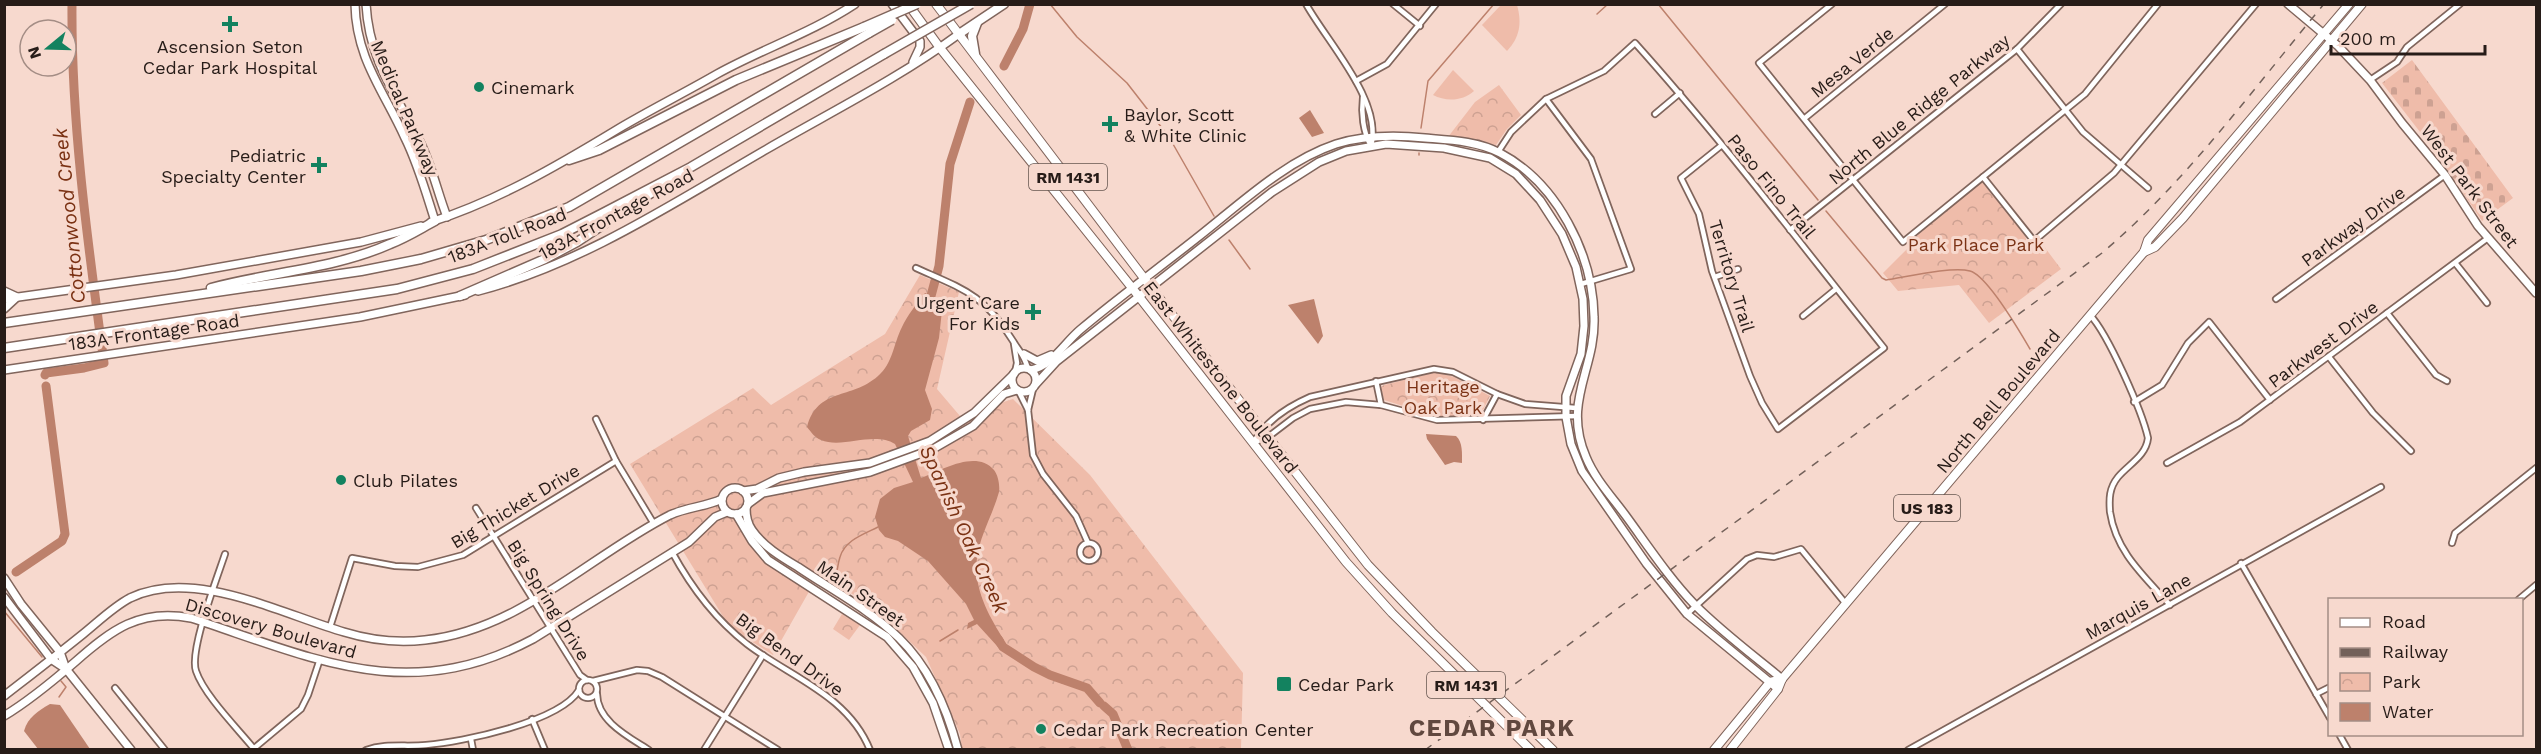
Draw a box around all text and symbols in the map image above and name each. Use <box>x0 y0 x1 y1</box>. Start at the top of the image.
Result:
marker: Ascension Seton Cedar Park Hospital <box>221 15 239 33</box>
north arrow <box>18 18 78 78</box>
scale bar <box>2331 18 2486 56</box>
street label: Mesa Verde <box>1806 22 1898 102</box>
text: 200 m <box>2340 28 2396 49</box>
street label: North Blue Ridge Parkway <box>1824 29 2014 189</box>
place label: Ascension Seton Cedar Park Hospital <box>143 36 318 78</box>
street label: Medical Parkway <box>367 37 443 180</box>
text: N <box>23 44 45 61</box>
place label: Cinemark <box>491 77 575 98</box>
marker: Cinemark <box>472 80 486 94</box>
place label: Baylor, Scott & White Clinic <box>1124 104 1247 146</box>
marker: Baylor, Scott & White Clinic <box>1101 115 1119 133</box>
street label: West Park Street <box>2417 120 2523 252</box>
water label: Cottonwood Creek <box>48 126 90 305</box>
street label: Paso Fino Trail <box>1724 130 1821 243</box>
place label: Pediatric Specialty Center <box>161 145 306 187</box>
marker: Pediatric Specialty Center <box>310 156 328 174</box>
street label: 183A Frontage Road <box>535 164 697 264</box>
road number: RM 1431 <box>1029 164 1107 190</box>
street label: Parkway Drive <box>2297 181 2409 271</box>
street label: 183A Toll Road <box>445 203 569 267</box>
street label: Territory Trail <box>1705 217 1759 335</box>
park label: Park Place Park <box>1908 234 2044 255</box>
street label: East Whitestone Boulevard <box>1139 277 1303 477</box>
place label: Urgent Care For Kids <box>916 292 1020 334</box>
street label: Parkwest Drive <box>2264 296 2382 392</box>
marker: Urgent Care For Kids <box>1024 303 1042 321</box>
street label: 183A Frontage Road <box>67 310 241 354</box>
street label: North Bell Boulevard <box>1932 325 2064 477</box>
park label: Heritage Oak Park <box>1404 376 1482 418</box>
water label: Spanish Oak Creek <box>915 441 1014 618</box>
street label: Big Thicket Drive <box>447 459 583 553</box>
place label: Club Pilates <box>353 470 458 491</box>
marker: Club Pilates <box>334 473 348 487</box>
road number: US 183 <box>1894 495 1960 521</box>
street label: Big Spring Drive <box>503 536 595 664</box>
street label: Main Street <box>813 555 909 631</box>
street label: Marquis Lane <box>2081 568 2195 644</box>
street label: Discovery Boulevard <box>183 594 359 662</box>
legend <box>2328 598 2523 736</box>
street label: Big Bend Drive <box>732 608 848 700</box>
text: Road <box>2382 611 2426 632</box>
text: Railway <box>2382 641 2449 662</box>
text: Park <box>2382 671 2421 692</box>
road number: RM 1431 <box>1427 672 1505 698</box>
place label: Cedar Park <box>1298 674 1394 695</box>
marker: Cedar Park <box>1275 675 1293 693</box>
text: Water <box>2382 701 2434 722</box>
district label: CEDAR PARK <box>1409 714 1575 742</box>
place label: Cedar Park Recreation Center <box>1053 719 1314 740</box>
marker: Cedar Park Recreation Center <box>1034 722 1048 736</box>

